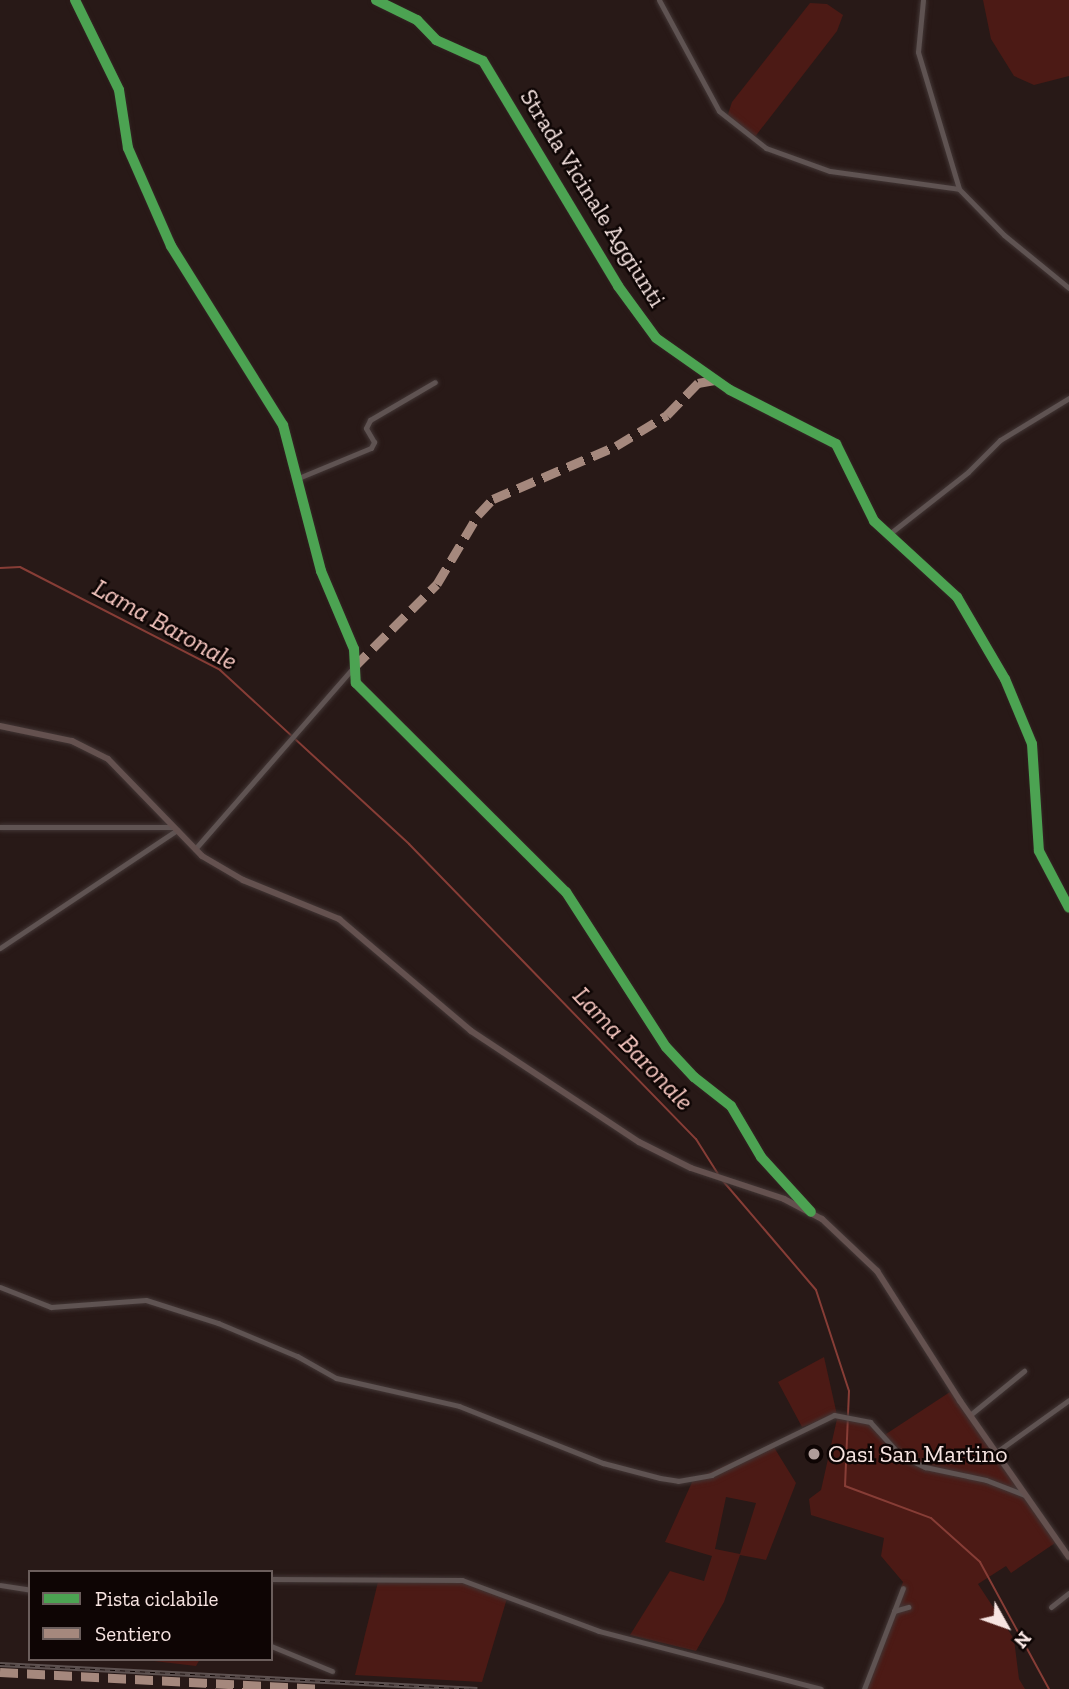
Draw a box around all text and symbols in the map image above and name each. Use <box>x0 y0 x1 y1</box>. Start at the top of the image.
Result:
street label: Strada Vicinale Aggiunti <box>514 83 672 313</box>
water label: Lama Baronale <box>87 573 243 677</box>
water label: Lama Baronale <box>566 981 700 1117</box>
place label: Oasi San Martino <box>828 1440 1008 1468</box>
marker: Oasi San Martino <box>806 1446 822 1462</box>
legend <box>28 1570 273 1661</box>
text: Pista ciclabile <box>95 1586 218 1611</box>
north arrow <box>971 1591 1041 1661</box>
text: Sentiero <box>95 1621 171 1646</box>
text: N <box>1009 1627 1036 1653</box>

